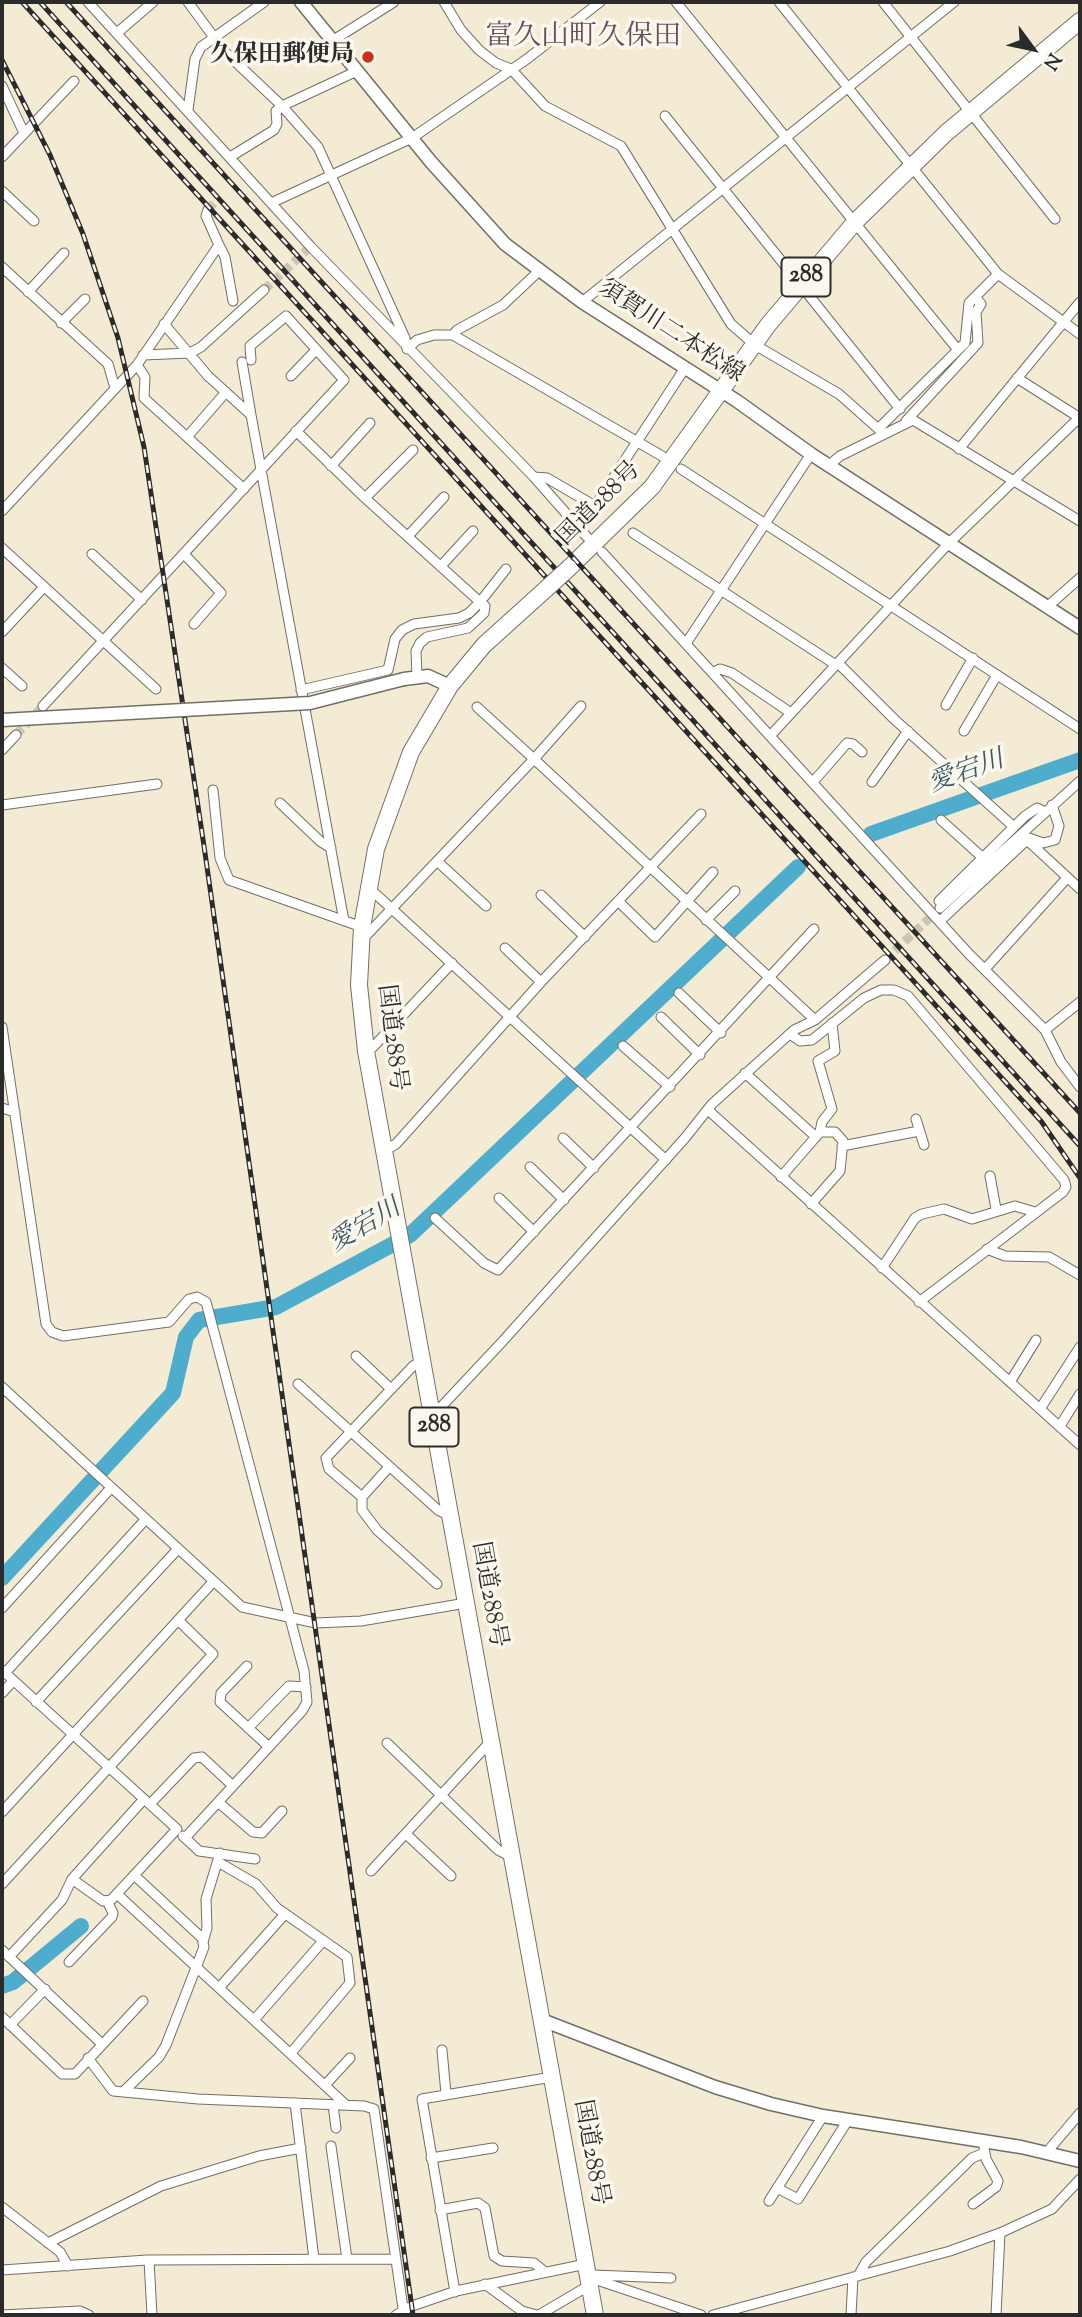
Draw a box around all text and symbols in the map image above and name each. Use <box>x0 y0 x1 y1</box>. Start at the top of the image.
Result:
north arrow <box>998 14 1068 84</box>
district label: 富久山町久保田 <box>485 22 681 56</box>
place label: 久保田郵便局 <box>210 43 354 71</box>
text: N <box>1036 47 1066 74</box>
marker: 久保田郵便局 <box>360 49 376 65</box>
road number: 288 <box>782 258 830 296</box>
street label: 須賀川二本松線 <box>592 275 748 391</box>
street label: 国道288号 <box>552 457 648 553</box>
water label: 愛宕川 <box>925 746 1009 802</box>
street label: 国道288号 <box>369 983 411 1093</box>
water label: 愛宕川 <box>325 1195 407 1261</box>
road number: 288 <box>410 1408 458 1446</box>
street label: 国道288号 <box>464 1540 510 1650</box>
street label: 国道288号 <box>566 2098 612 2208</box>

